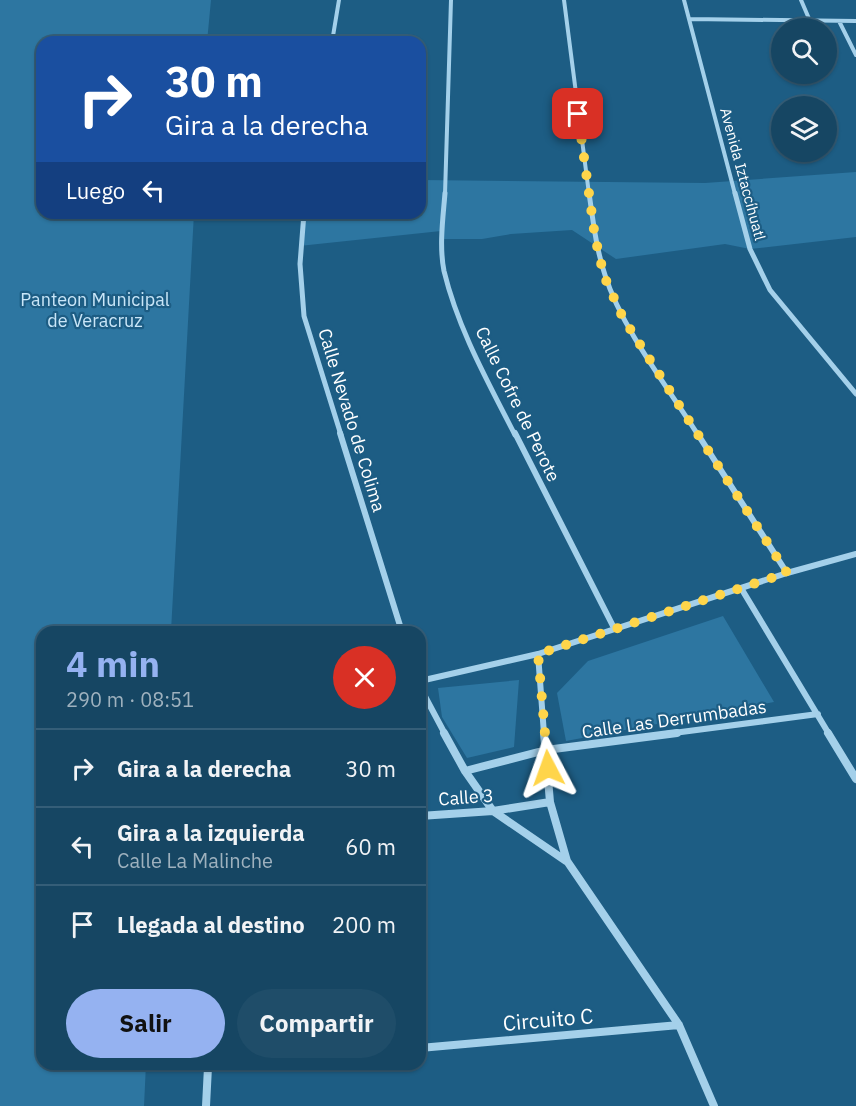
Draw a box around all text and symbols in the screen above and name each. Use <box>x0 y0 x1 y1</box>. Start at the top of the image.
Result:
map controls <box>771 18 837 162</box>
button: search <box>771 18 837 84</box>
text: 30 m <box>165 54 263 109</box>
icon: right <box>66 60 144 138</box>
pin <box>552 88 603 139</box>
button: layers <box>771 96 837 162</box>
icon: arrive <box>561 97 594 130</box>
street label: Avenida Iztaccíhuatl <box>716 106 770 242</box>
text: Gira a la derecha <box>165 107 368 142</box>
icon: left <box>137 174 170 207</box>
text: Luego <box>66 176 125 205</box>
park label: Panteon Municipal de Veracruz <box>20 288 170 332</box>
street label: Calle Cofre de Perote <box>470 323 566 486</box>
street label: Calle Nevado de Colima <box>313 325 391 515</box>
text: 4 min <box>66 640 160 687</box>
button: close <box>333 646 396 709</box>
text: 290 m · 08:51 <box>66 686 194 713</box>
street label: Calle Las Derrumbadas <box>580 695 768 743</box>
position arrow <box>516 736 580 800</box>
icon: right <box>66 752 99 785</box>
text: Gira a la derecha <box>117 754 291 783</box>
text: 30 m <box>345 754 396 783</box>
street label: Calle 3 <box>438 784 494 810</box>
text: Gira a la izquierda <box>117 818 305 847</box>
icon: left <box>66 830 99 863</box>
text: 60 m <box>345 832 396 861</box>
text: Calle La Malinche <box>117 847 273 874</box>
icon: arrive <box>66 908 99 941</box>
text: Llegada al destino <box>117 910 305 939</box>
text: 200 m <box>332 910 396 939</box>
button: Salir <box>66 989 225 1058</box>
button: Compartir <box>237 989 396 1058</box>
street label: Circuito C <box>502 1001 594 1037</box>

